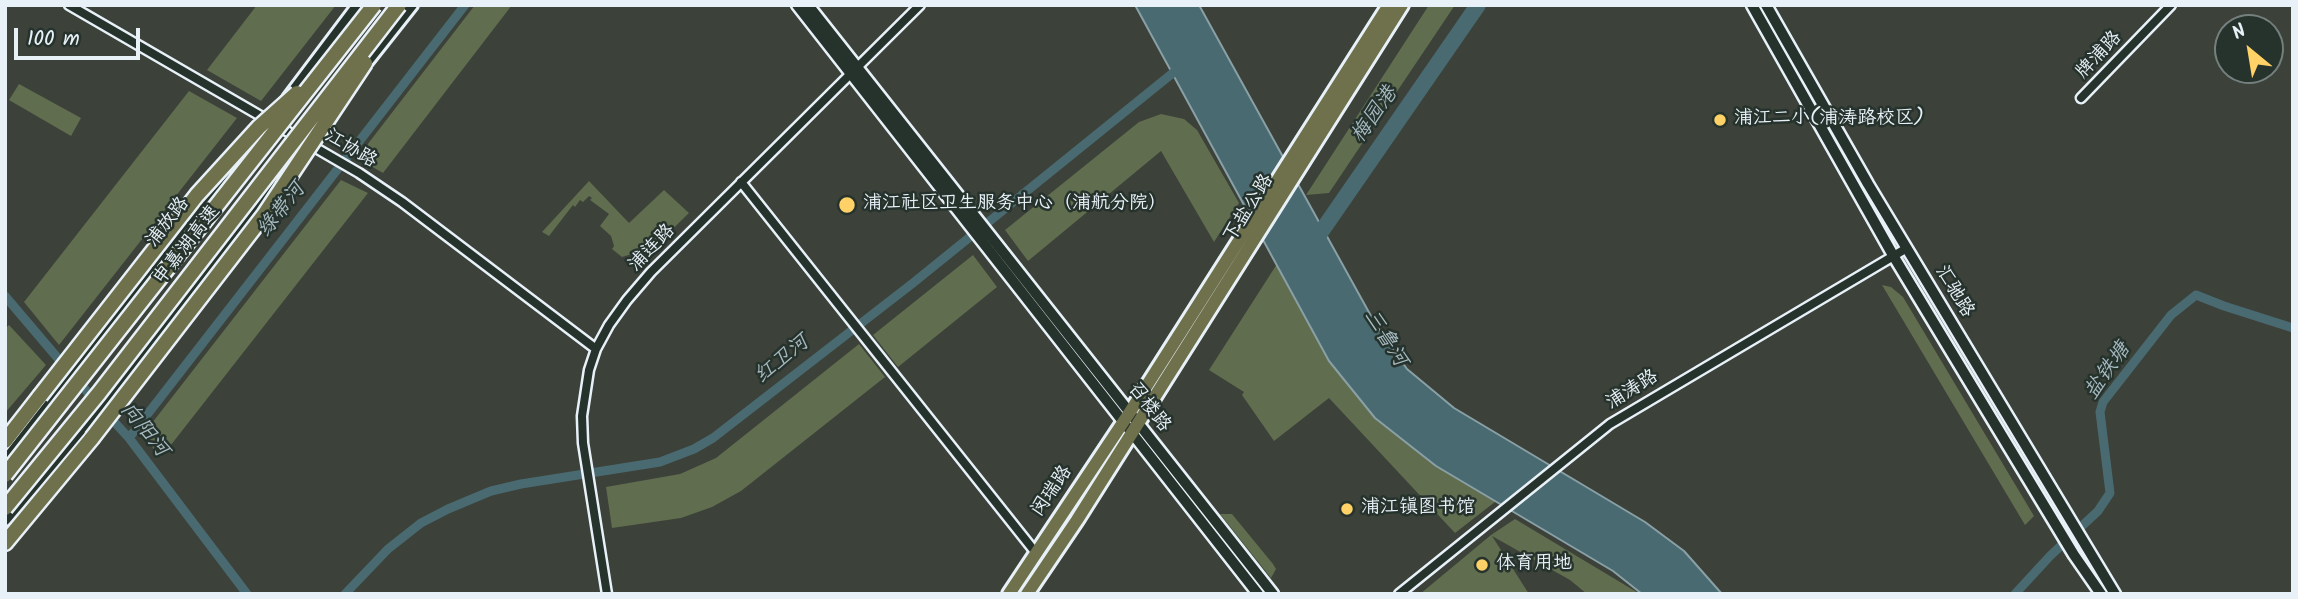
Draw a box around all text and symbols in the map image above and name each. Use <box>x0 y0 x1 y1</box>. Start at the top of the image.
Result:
scale bar <box>18 14 144 58</box>
north arrow <box>2214 14 2284 84</box>
text: N <box>2227 17 2252 49</box>
text: 100 m <box>27 23 80 56</box>
street label: 牌浦路 <box>2072 27 2128 85</box>
water label: 梅园港 <box>1348 83 1404 149</box>
place label: 浦江二小(浦涛路校区) <box>1734 109 1924 131</box>
marker: 浦江二小(浦涛路校区) <box>1712 112 1728 128</box>
street label: 江协路 <box>320 126 380 174</box>
street label: 下盐公路 <box>1220 171 1280 247</box>
water label: 绿带河 <box>254 178 312 244</box>
street label: 浦放路 <box>142 194 196 252</box>
place label: 浦江社区卫生服务中心（浦航分院） <box>863 194 1167 216</box>
marker: 浦江社区卫生服务中心（浦航分院） <box>837 195 857 215</box>
street label: 申嘉湖高速 <box>150 202 226 290</box>
street label: 浦连路 <box>625 221 681 277</box>
street label: 汇驰路 <box>1929 262 1977 322</box>
water label: 三鲁河 <box>1357 306 1411 372</box>
water label: 红卫河 <box>751 331 815 391</box>
water label: 盐铁塘 <box>2081 339 2137 405</box>
street label: 浦涛路 <box>1603 366 1663 416</box>
street label: 召楼路 <box>1121 379 1175 437</box>
water label: 向阳河 <box>113 399 173 463</box>
street label: 闵瑞路 <box>1028 462 1078 522</box>
place label: 浦江镇图书馆 <box>1361 498 1475 520</box>
marker: 浦江镇图书馆 <box>1339 501 1355 517</box>
place label: 体育用地 <box>1496 554 1572 576</box>
marker: 体育用地 <box>1474 557 1490 573</box>

